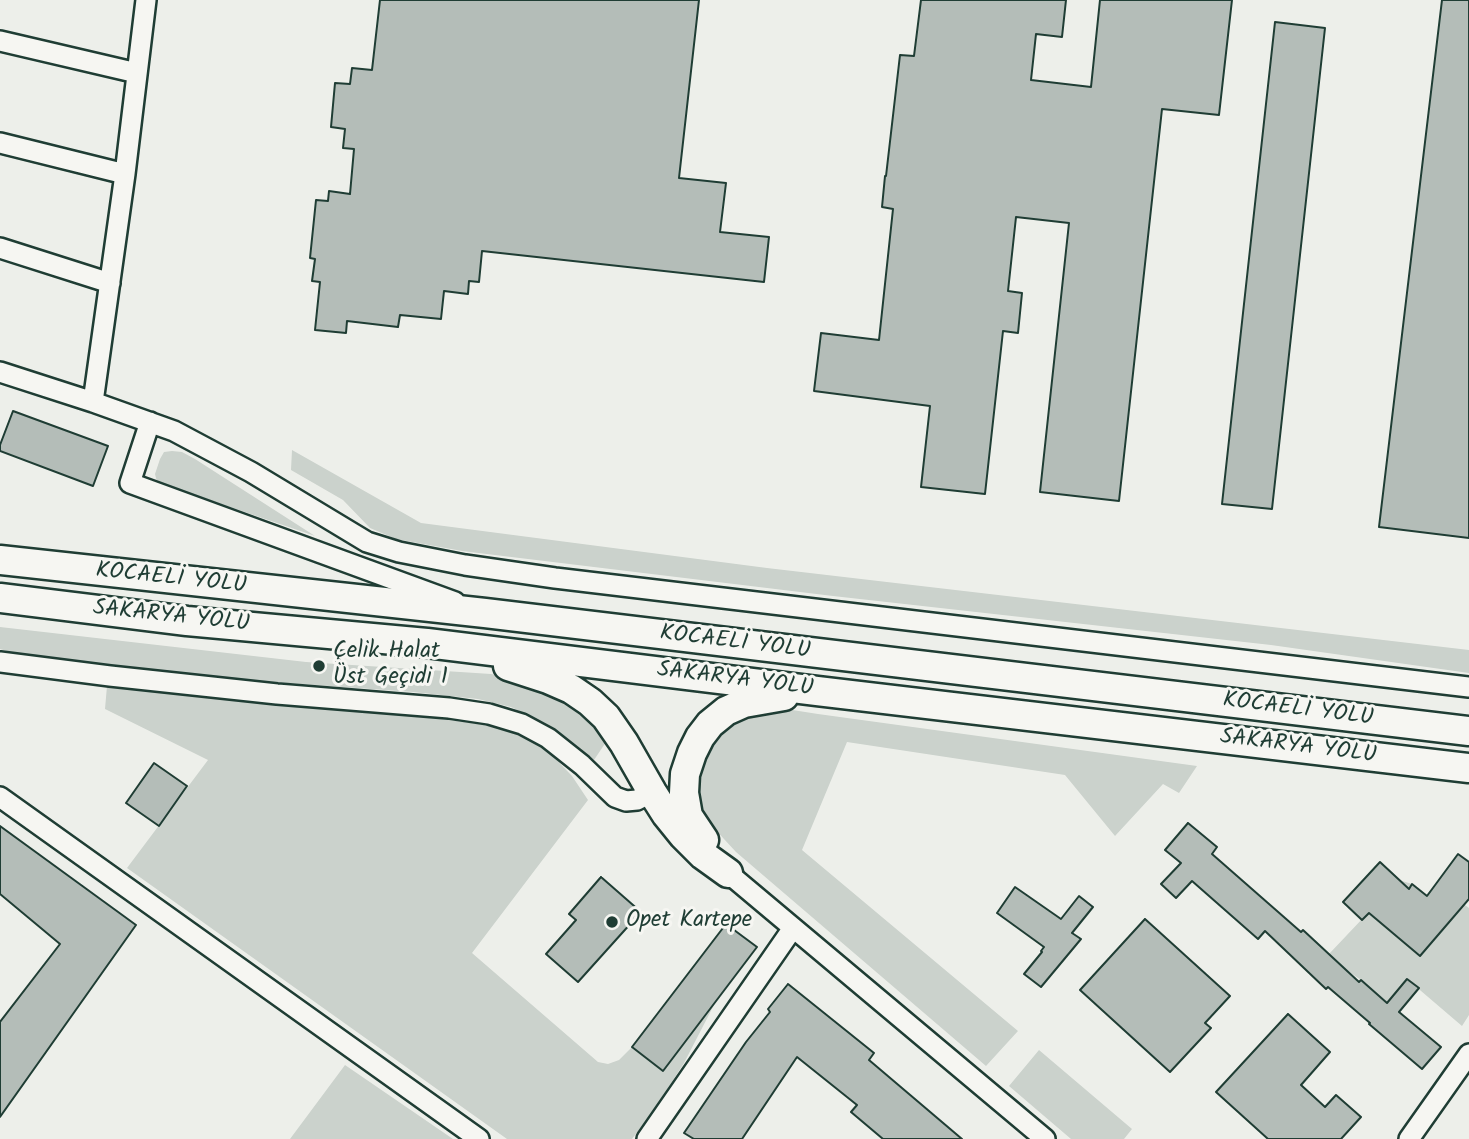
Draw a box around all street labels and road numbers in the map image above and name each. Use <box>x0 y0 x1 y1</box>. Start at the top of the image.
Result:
street label: KOCAELİ YOLU <box>94 558 248 602</box>
street label: SAKARYA YOLU <box>91 596 251 640</box>
street label: KOCAELİ YOLU <box>658 621 812 667</box>
street label: SAKARYA YOLU <box>655 658 815 704</box>
street label: KOCAELİ YOLU <box>1221 688 1375 734</box>
street label: SAKARYA YOLU <box>1218 725 1378 771</box>

